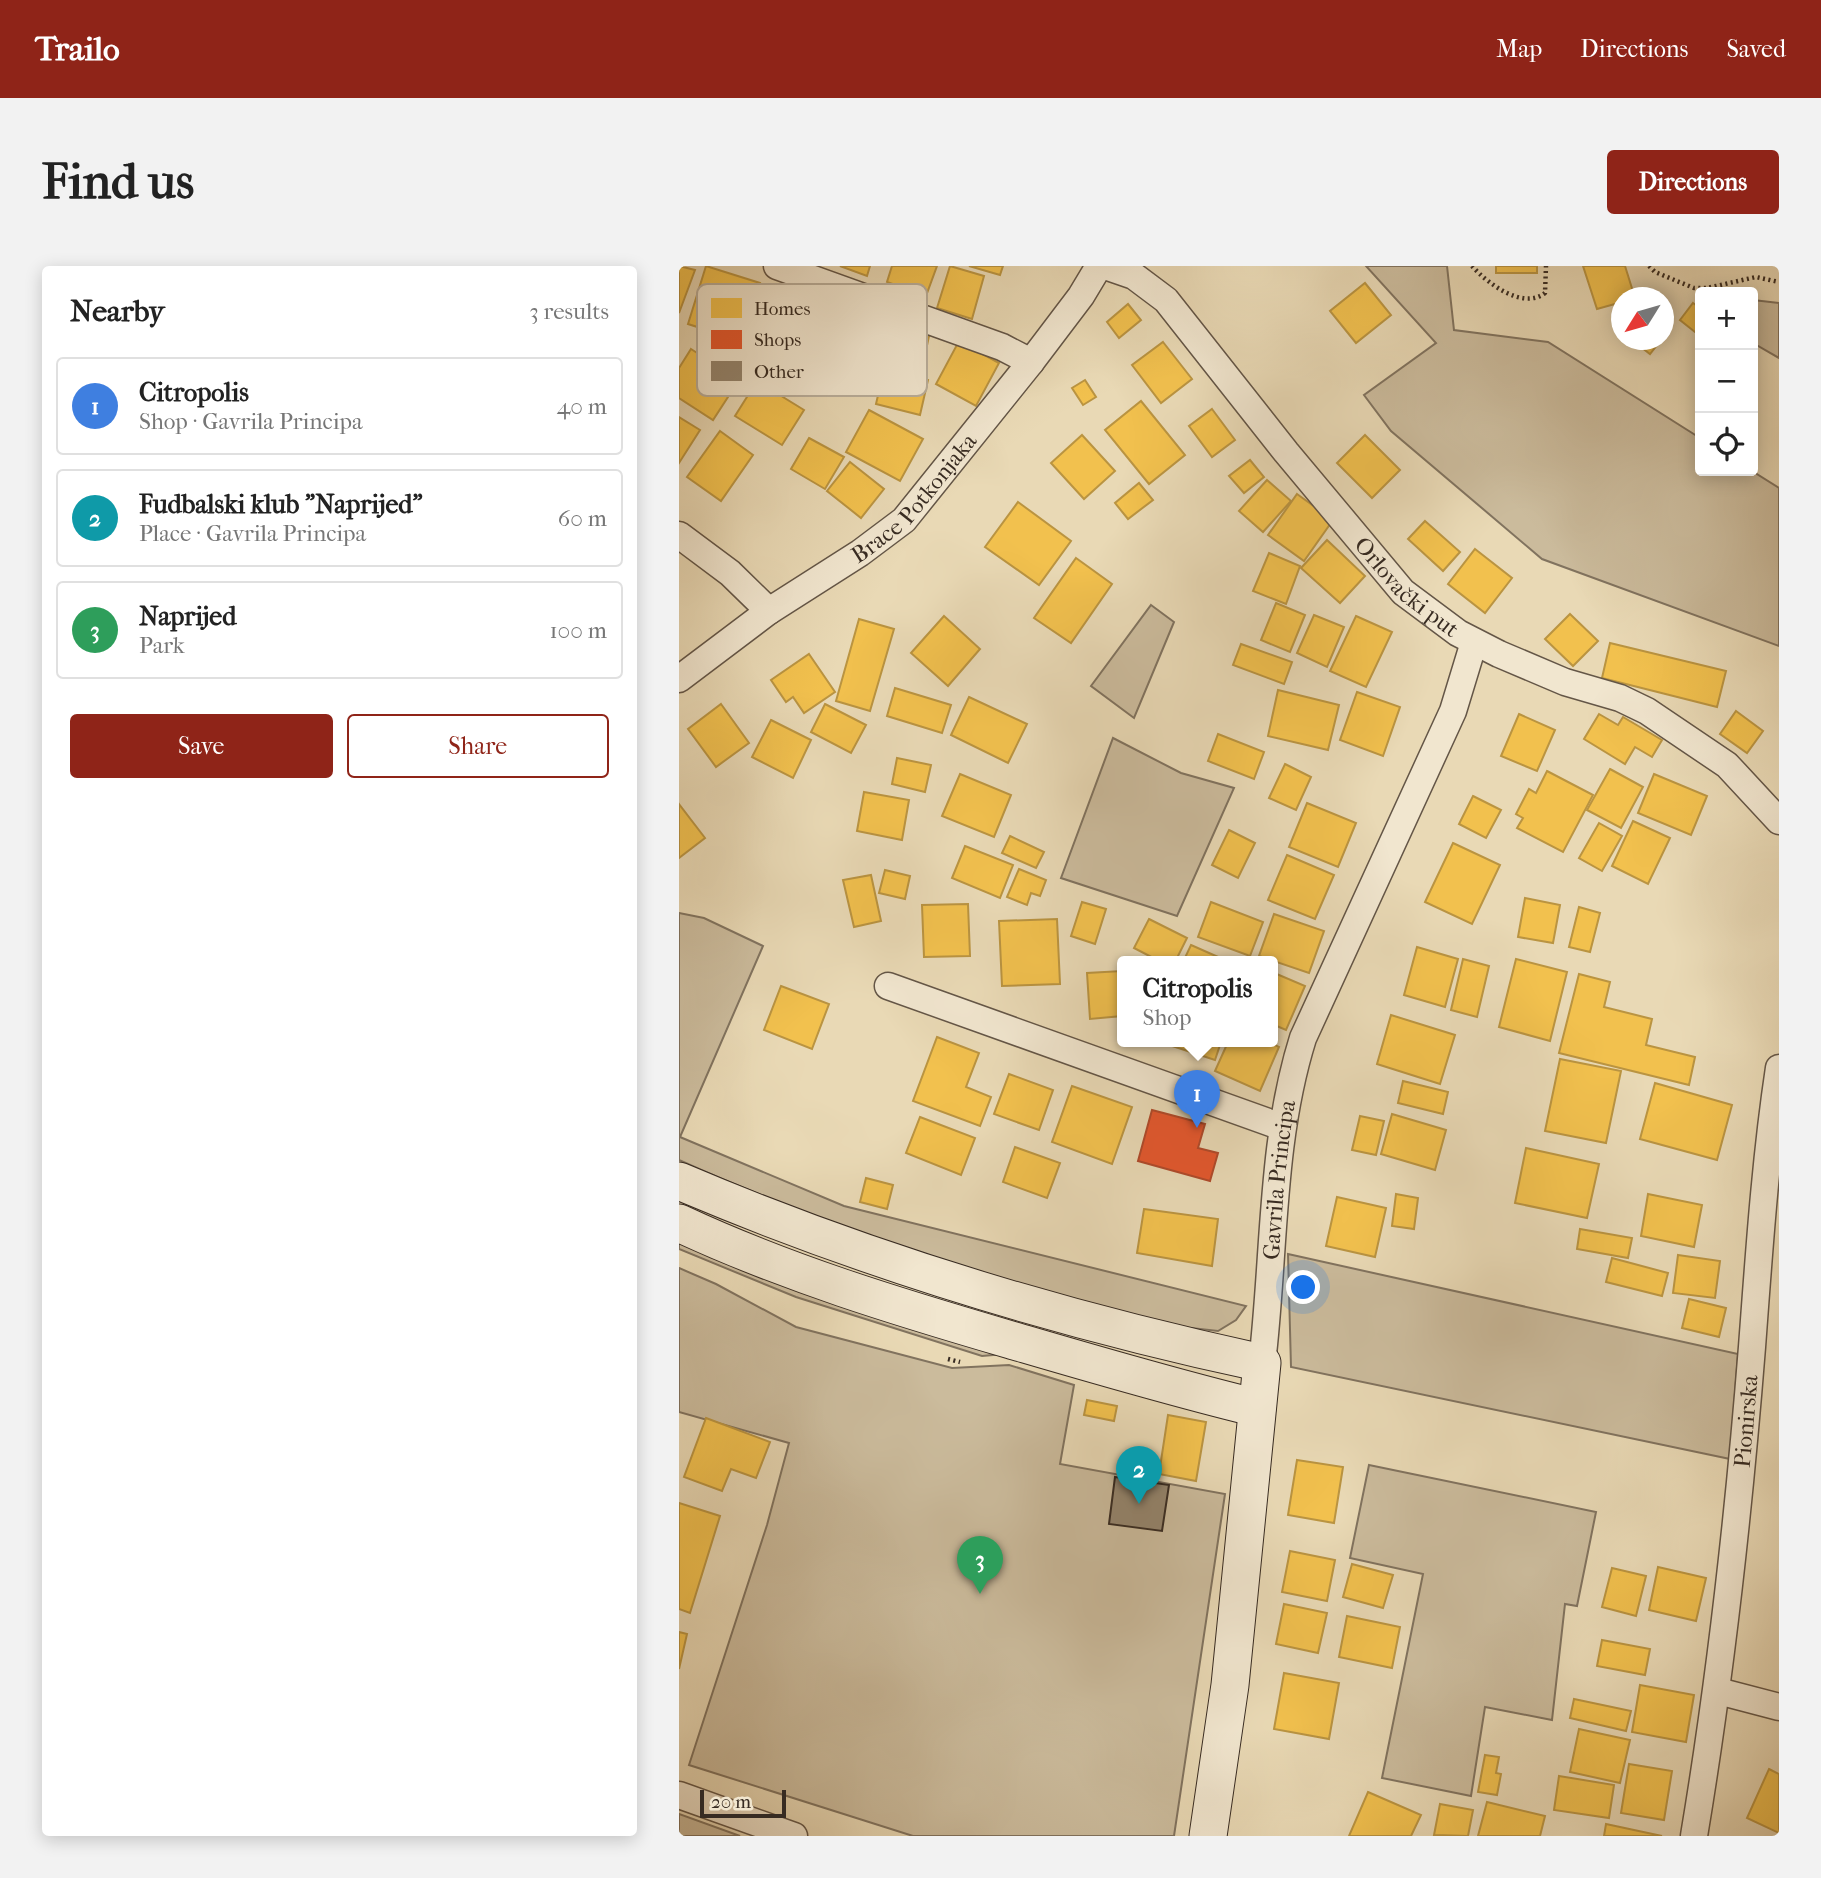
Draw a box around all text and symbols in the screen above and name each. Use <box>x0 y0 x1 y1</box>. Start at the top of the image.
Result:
text: Trailo <box>35 30 120 69</box>
text: Map <box>1496 35 1542 63</box>
text: Directions <box>1580 35 1688 63</box>
text: Saved <box>1726 35 1786 63</box>
button: Directions <box>1607 150 1779 214</box>
text: Find us <box>42 153 194 211</box>
legend <box>697 284 927 396</box>
north arrow <box>1611 287 1674 350</box>
map controls <box>1695 287 1758 476</box>
button: + <box>1695 287 1758 350</box>
text: Nearby <box>70 294 165 329</box>
text: 3 results <box>529 298 609 325</box>
text: Homes <box>754 298 810 320</box>
text: Shops <box>754 329 801 351</box>
button: − <box>1695 350 1758 413</box>
text: Other <box>754 361 805 383</box>
text: Citropolis <box>139 377 249 408</box>
text: 1 <box>91 393 99 420</box>
text: 40 m <box>557 393 607 420</box>
text: Shop · Gavrila Principa <box>139 408 363 435</box>
button: locate <box>1695 413 1758 476</box>
street label: Brace Potkonjaka <box>846 428 982 569</box>
text: Fudbalski klub "Naprijed" <box>139 489 423 520</box>
text: 2 <box>89 505 101 532</box>
text: 60 m <box>558 505 607 532</box>
text: Place · Gavrila Principa <box>139 520 366 547</box>
street label: Orlovački put <box>1349 531 1464 643</box>
text: Naprijed <box>139 601 236 632</box>
text: 3 <box>90 617 100 644</box>
text: 100 m <box>549 617 607 644</box>
text: Park <box>139 632 185 659</box>
button: Save <box>70 714 333 778</box>
button: Share <box>347 714 609 778</box>
popup <box>1117 956 1278 1047</box>
text: Citropolis <box>1143 973 1252 1004</box>
text: Shop <box>1143 1004 1191 1031</box>
pin: 1 <box>1174 1070 1220 1128</box>
street label: Gavrila Principa <box>1258 1097 1301 1261</box>
your location <box>1286 1270 1320 1304</box>
street label: Pionirska <box>1729 1374 1764 1469</box>
pin: 2 <box>1116 1446 1162 1504</box>
pin: 3 <box>957 1536 1003 1594</box>
scale bar <box>700 1787 786 1819</box>
text: 20 m <box>711 1791 751 1813</box>

